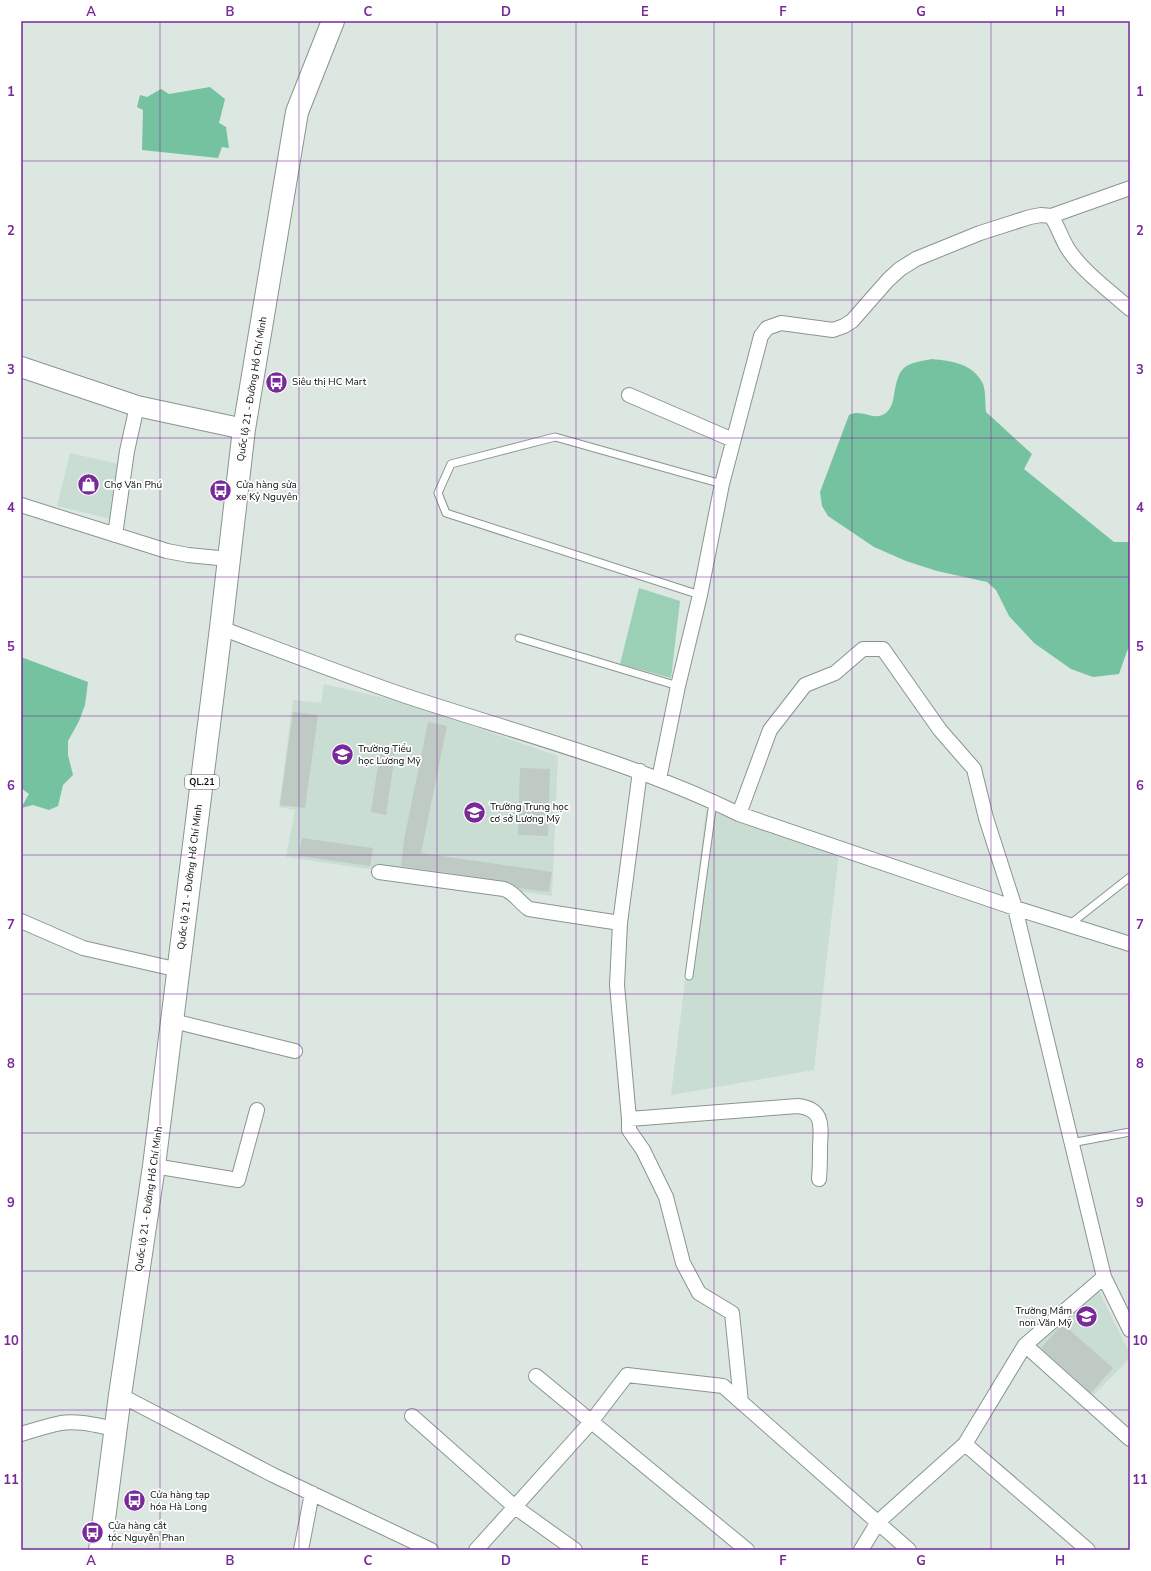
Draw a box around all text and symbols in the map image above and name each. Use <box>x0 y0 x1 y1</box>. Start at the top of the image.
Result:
text: A <box>86 3 96 21</box>
text: B <box>226 3 235 21</box>
text: C <box>364 3 373 21</box>
text: D <box>501 3 511 21</box>
text: E <box>641 3 649 21</box>
text: F <box>779 3 787 21</box>
text: G <box>916 3 926 21</box>
text: H <box>1055 3 1065 21</box>
text: 1 <box>7 83 15 101</box>
text: 1 <box>1136 83 1144 101</box>
text: 2 <box>7 222 15 240</box>
text: 2 <box>1136 222 1144 240</box>
street label: Quốc lộ 21 - Đường Hồ Chí Minh <box>234 316 270 462</box>
text: 3 <box>7 361 15 379</box>
text: 3 <box>1136 361 1144 379</box>
bus stop icon: Siêu thị HC Mart <box>264 369 290 395</box>
place label: Siêu thị HC Mart <box>292 375 367 389</box>
shop icon: Chợ Văn Phú <box>76 472 102 498</box>
place label: Chợ Văn Phú <box>104 478 162 492</box>
bus stop icon: Cửa hàng sửa xe Kỷ Nguyên <box>208 478 234 504</box>
place label: Cửa hàng sửa xe Kỷ Nguyên <box>236 478 298 504</box>
text: 4 <box>7 499 15 517</box>
text: 4 <box>1136 499 1144 517</box>
text: 5 <box>7 638 15 656</box>
text: 5 <box>1136 638 1144 656</box>
school or university icon: Trường Tiểu học Lương Mỹ <box>329 742 355 768</box>
place label: Trường Tiểu học Lương Mỹ <box>358 742 422 768</box>
road number: QL.21 <box>185 775 219 789</box>
text: 6 <box>7 777 15 795</box>
text: 6 <box>1136 777 1144 795</box>
school or university icon: Trường Trung học cơ sở Lương Mỹ <box>461 800 487 826</box>
place label: Trường Trung học cơ sở Lương Mỹ <box>490 800 569 826</box>
street label: Quốc lộ 21 - Đường Hồ Chí Minh <box>174 803 206 951</box>
text: 7 <box>7 916 15 934</box>
text: 7 <box>1136 916 1144 934</box>
text: 8 <box>7 1055 15 1073</box>
text: 8 <box>1136 1055 1144 1073</box>
street label: Quốc lộ 21 - Đường Hồ Chí Minh <box>132 1126 166 1272</box>
text: 9 <box>7 1194 15 1212</box>
text: 9 <box>1136 1194 1144 1212</box>
place label: Trường Mầm non Văn Mỹ <box>1015 1304 1073 1330</box>
school or university icon: Trường Mầm non Văn Mỹ <box>1074 1304 1100 1330</box>
text: 10 <box>3 1332 19 1350</box>
text: 10 <box>1132 1332 1148 1350</box>
text: 11 <box>3 1471 19 1489</box>
text: 11 <box>1132 1471 1148 1489</box>
bus stop icon: Cửa hàng tạp hóa Hà Long <box>122 1488 148 1514</box>
place label: Cửa hàng tạp hóa Hà Long <box>150 1488 210 1514</box>
bus stop icon: Cửa hàng cắt tóc Nguyễn Phan <box>80 1519 106 1545</box>
place label: Cửa hàng cắt tóc Nguyễn Phan <box>108 1519 185 1545</box>
text: A <box>86 1552 96 1570</box>
text: B <box>226 1552 235 1570</box>
text: C <box>364 1552 373 1570</box>
text: D <box>501 1552 511 1570</box>
text: E <box>641 1552 649 1570</box>
text: F <box>779 1552 787 1570</box>
text: G <box>916 1552 926 1570</box>
text: H <box>1055 1552 1065 1570</box>

